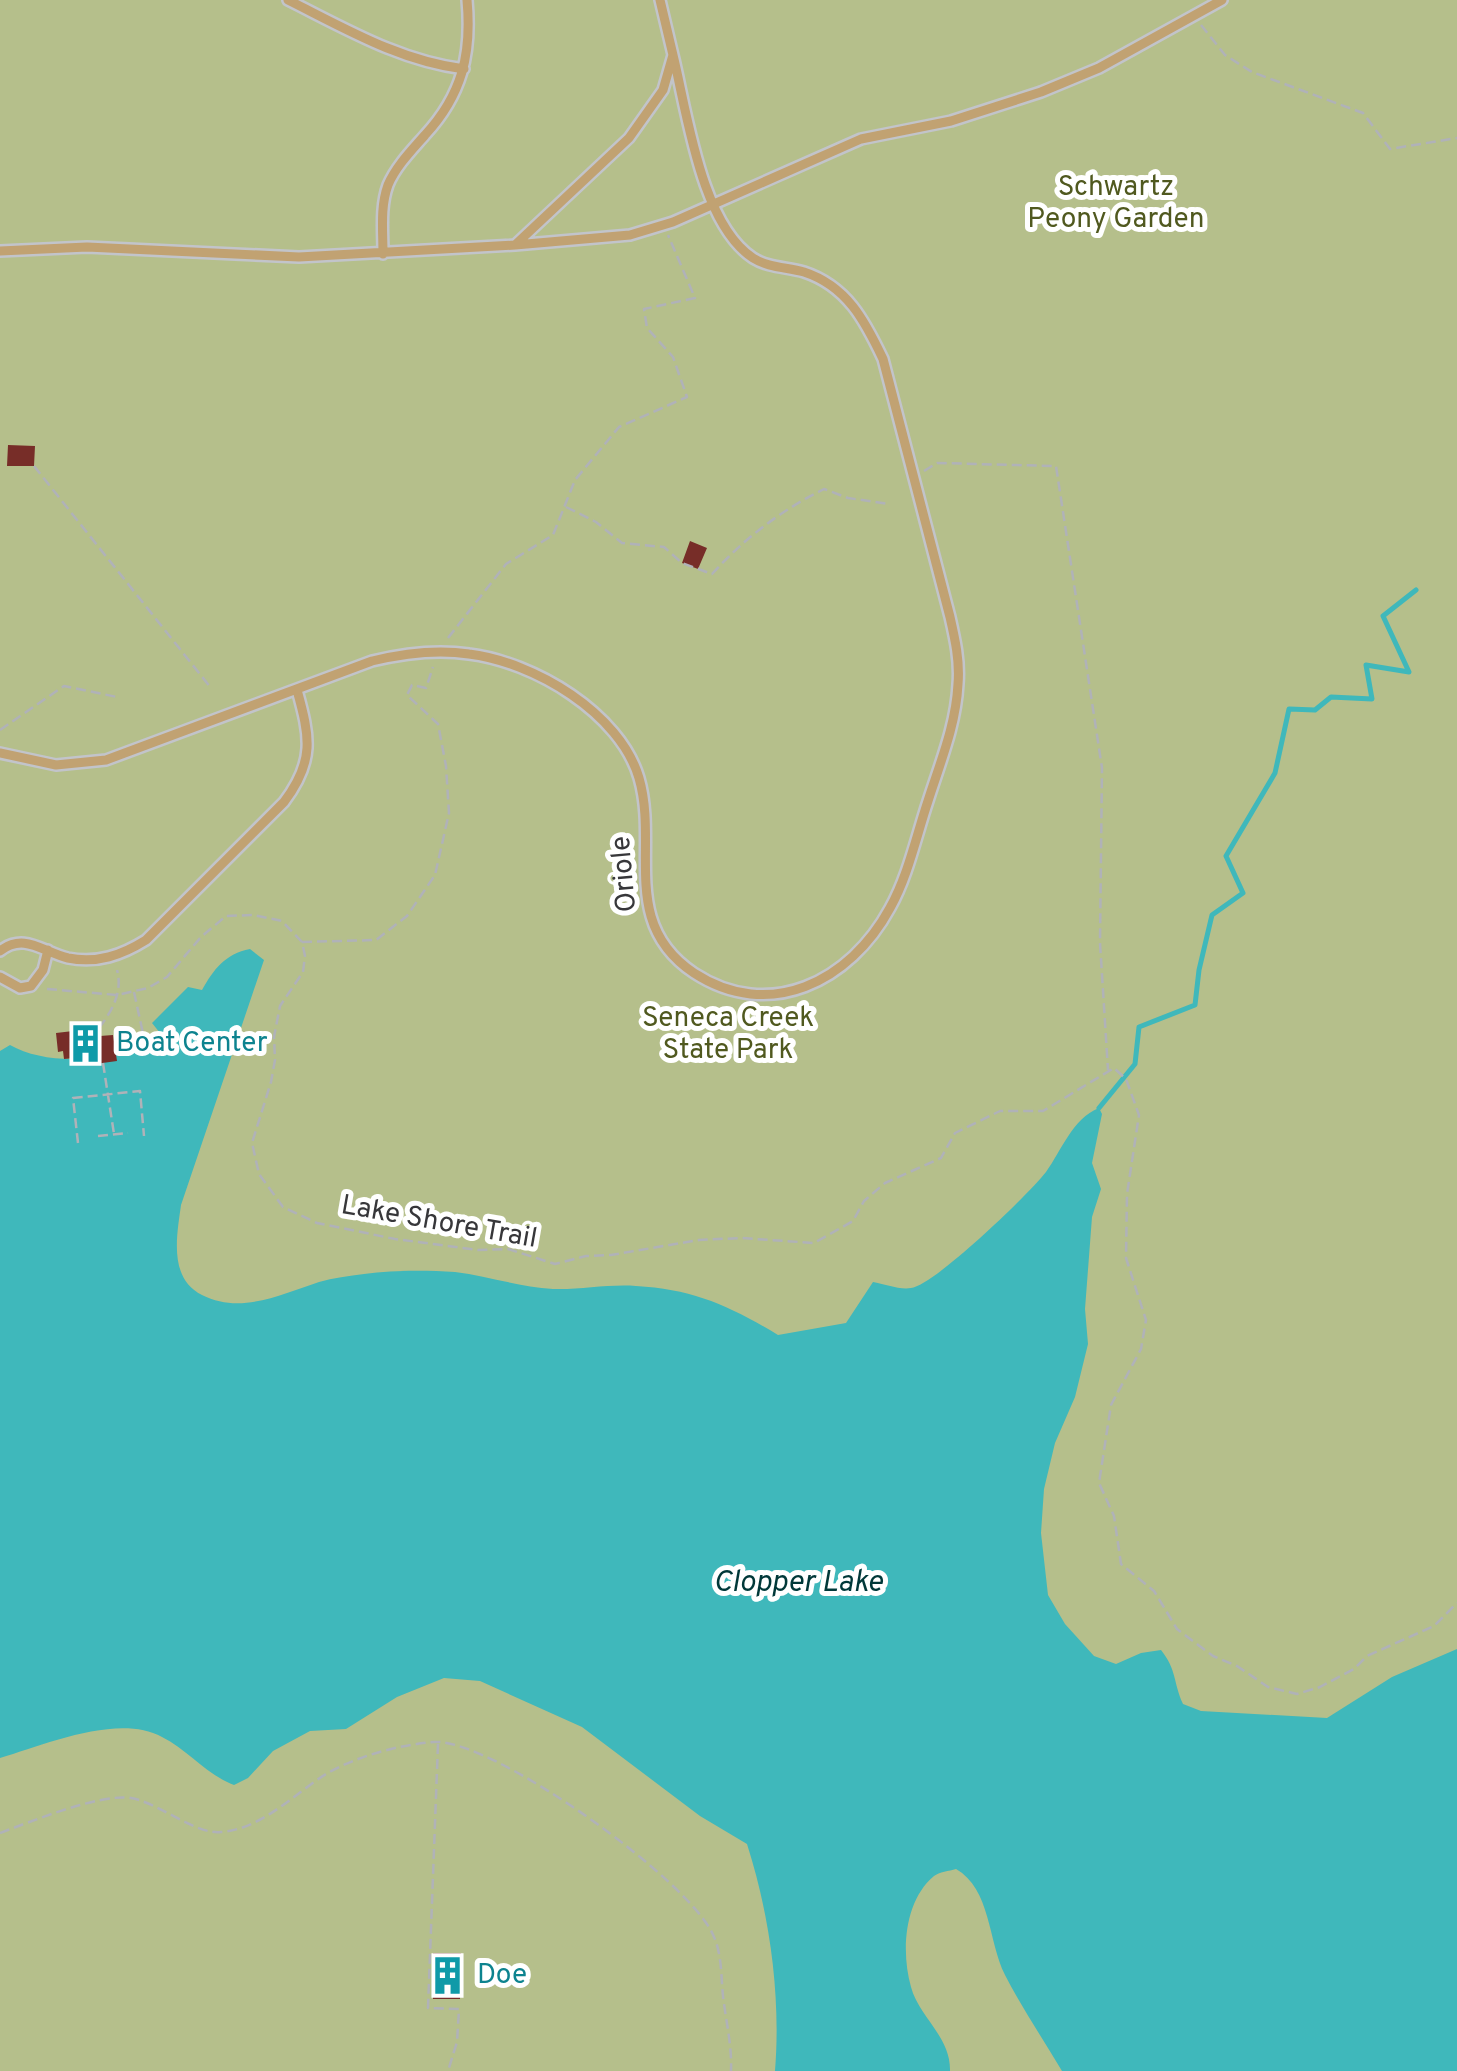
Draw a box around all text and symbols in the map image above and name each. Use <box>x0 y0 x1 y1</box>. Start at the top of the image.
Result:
park label: Schwartz Peony Garden <box>1027 170 1205 238</box>
street label: Oriole <box>604 834 646 914</box>
park label: Seneca Creek State Park <box>642 1001 814 1069</box>
building icon: Boat Center <box>65 1023 107 1065</box>
place label: Boat Center <box>116 1026 268 1062</box>
street label: Lake Shore Trail <box>338 1188 540 1258</box>
water label: Clopper Lake <box>713 1565 883 1602</box>
building icon: Doe <box>426 1955 468 1997</box>
place label: Doe <box>477 1958 527 1994</box>

